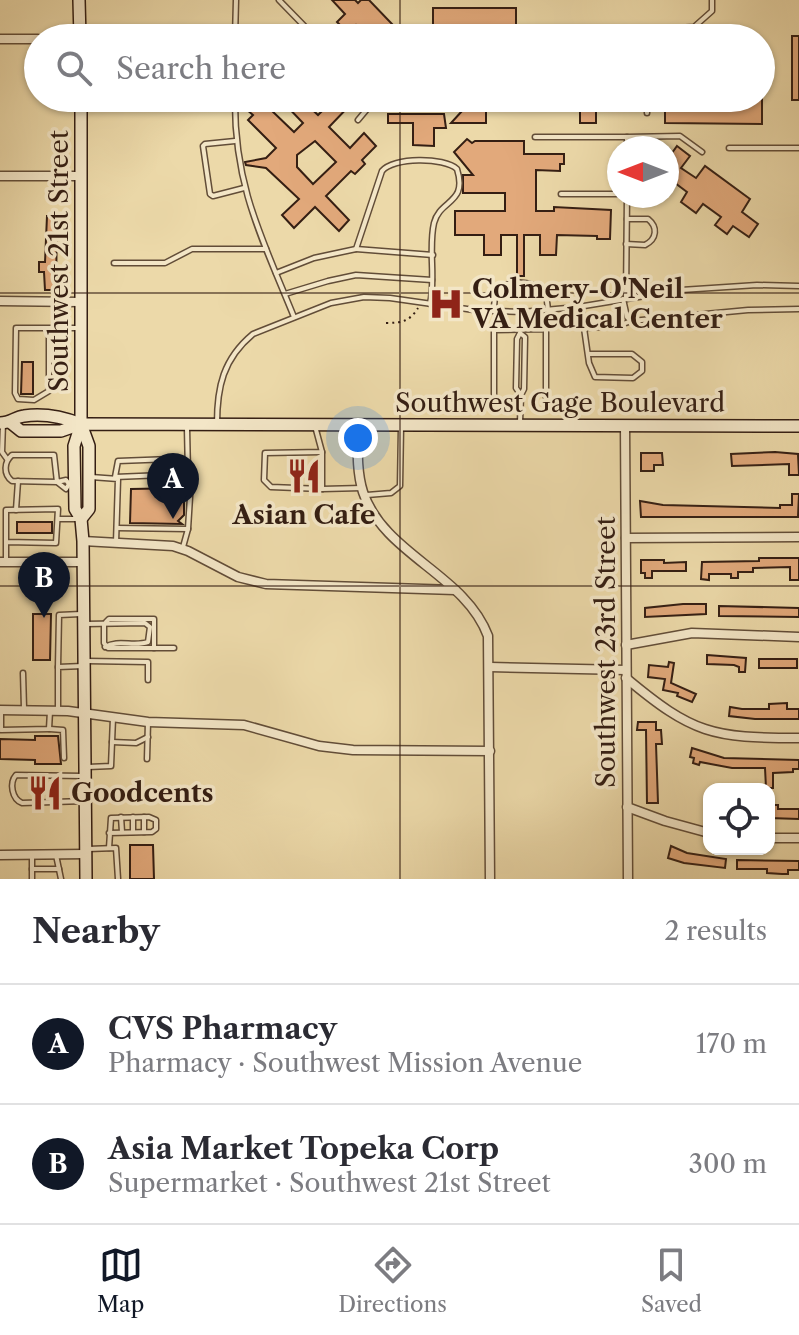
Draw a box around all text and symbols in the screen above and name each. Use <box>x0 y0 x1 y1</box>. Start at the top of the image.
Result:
search box <box>24 24 775 112</box>
icon: search <box>52 46 96 90</box>
text: Search here <box>116 50 286 87</box>
street label: Southwest 21st Street <box>43 129 75 392</box>
north arrow <box>607 136 679 208</box>
place label: Colmery-O'Neil VA Medical Center <box>471 273 723 335</box>
hospital icon: Colmery-O'Neil VA Medical Center <box>427 285 465 323</box>
street label: Southwest Gage Boulevard <box>395 387 725 419</box>
your location <box>338 418 378 458</box>
pin: A <box>147 453 199 519</box>
restaurant icon: Asian Cafe <box>285 457 323 495</box>
place label: Asian Cafe <box>232 499 375 531</box>
street label: Southwest 23rd Street <box>590 516 622 788</box>
pin: B <box>18 552 70 618</box>
restaurant icon: Goodcents <box>26 774 64 812</box>
place label: Goodcents <box>71 777 214 809</box>
map controls <box>703 783 775 855</box>
button: locate <box>703 783 775 855</box>
text: Nearby <box>32 910 160 952</box>
text: 2 results <box>664 915 767 947</box>
text: CVS Pharmacy <box>108 1010 337 1047</box>
text: A <box>48 1028 68 1060</box>
text: 170 m <box>696 1028 767 1060</box>
text: Pharmacy · Southwest Mission Avenue <box>108 1047 582 1079</box>
text: Asia Market Topeka Corp <box>108 1130 499 1167</box>
text: B <box>48 1148 68 1180</box>
text: 300 m <box>689 1148 767 1180</box>
text: Supermarket · Southwest 21st Street <box>108 1167 551 1199</box>
tab: Map <box>97 1243 144 1318</box>
tab: Directions <box>338 1243 447 1318</box>
tab: Saved <box>641 1243 702 1318</box>

